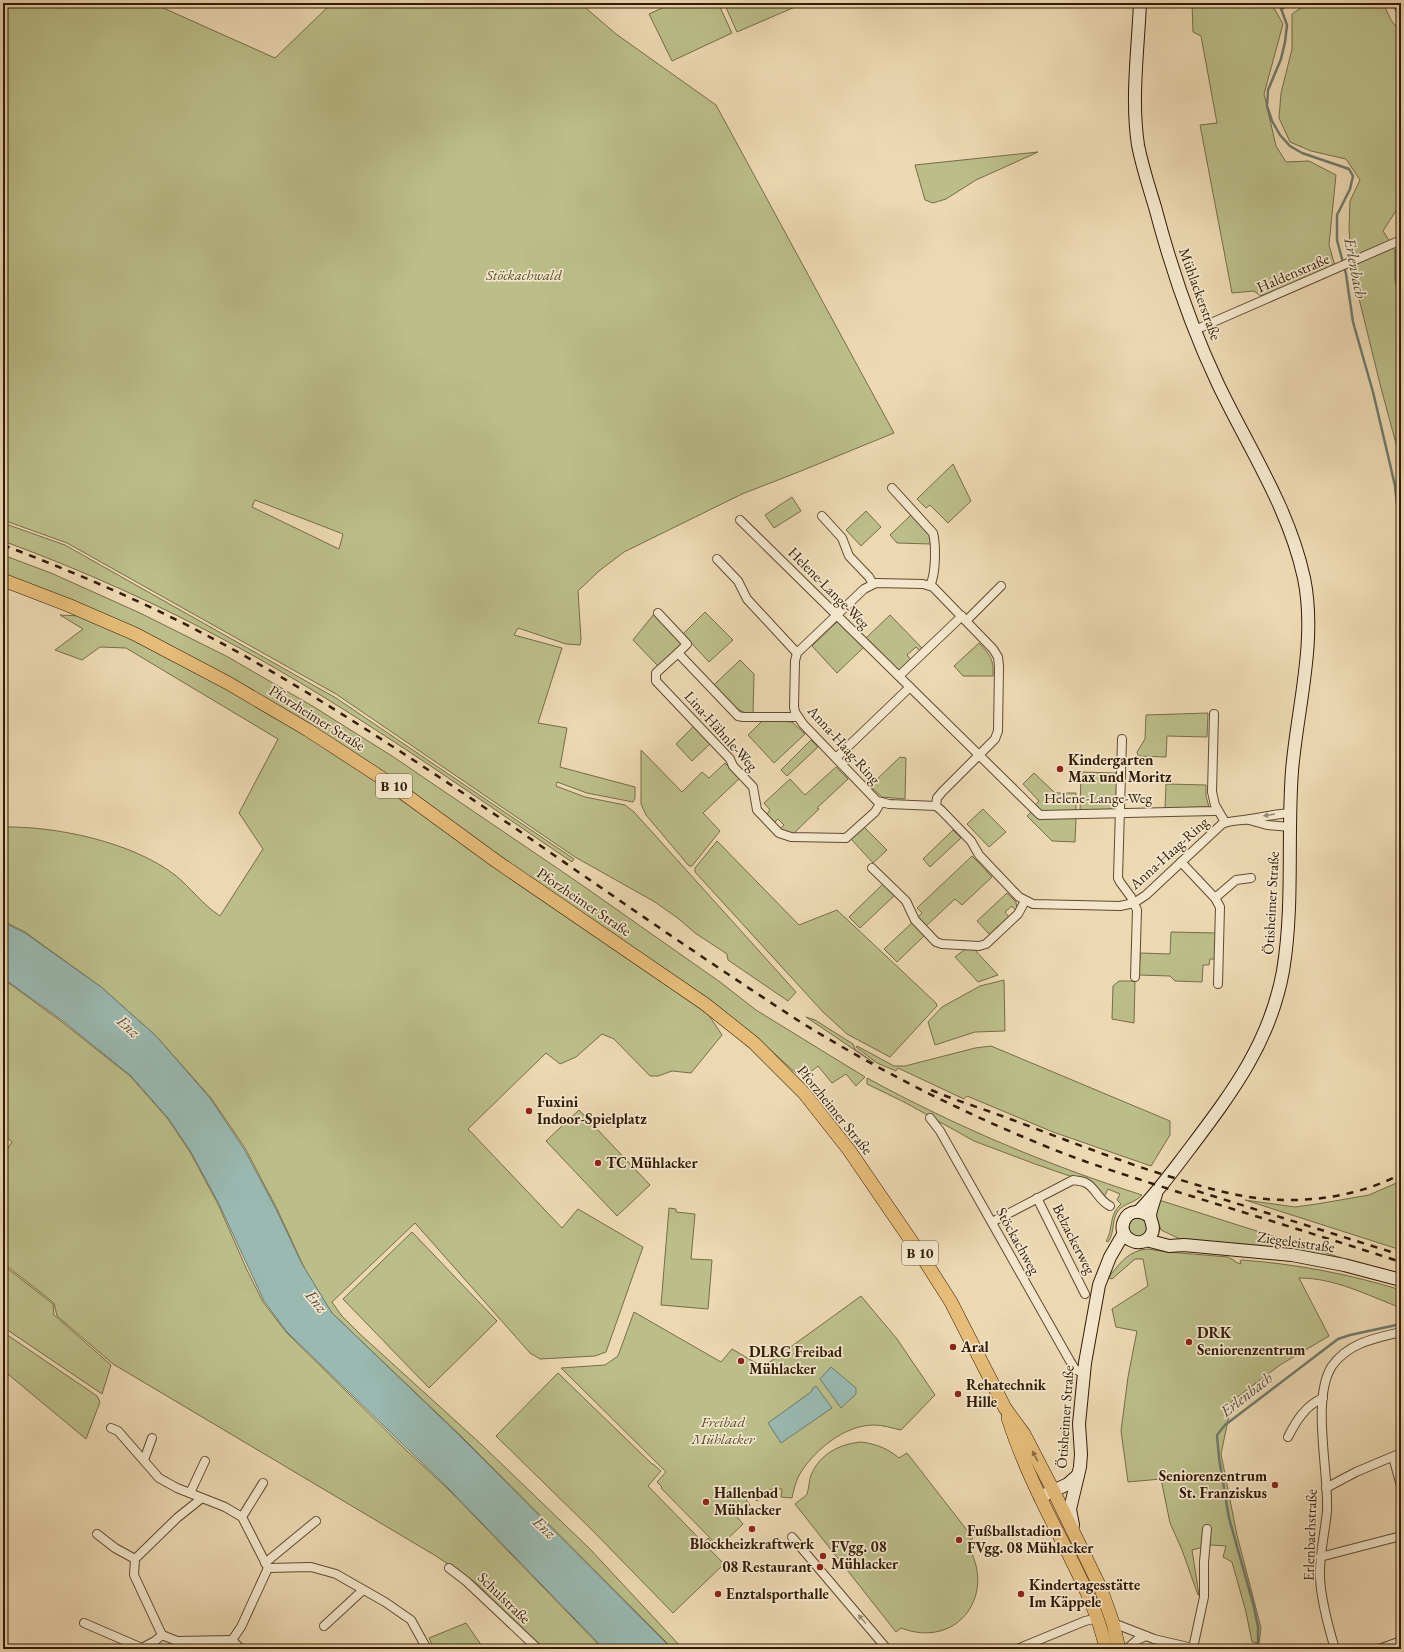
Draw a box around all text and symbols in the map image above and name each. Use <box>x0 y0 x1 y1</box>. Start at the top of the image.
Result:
water label: Erlenbach <box>1339 235 1372 300</box>
street label: Mühlackerstraße <box>1175 245 1226 343</box>
street label: Haldenstraße <box>1254 249 1332 296</box>
park label: Stöckachwald <box>485 265 562 284</box>
street label: Helene-Lange-Weg <box>784 543 875 633</box>
street label: Pforzheimer Straße <box>266 680 369 755</box>
street label: Lina-Hähnle-Weg <box>680 687 763 775</box>
street label: Anna-Haag-Ring <box>803 700 885 788</box>
place label: Kindergarten Max und Moritz <box>1068 750 1172 786</box>
marker: Kindergarten Max und Moritz <box>1055 764 1065 774</box>
road number: B 10 <box>376 774 412 798</box>
street label: Helene-Lange-Weg <box>1044 788 1152 807</box>
street label: Anna-Haag-Ring <box>1124 812 1212 894</box>
one-way arrow <box>1263 812 1275 818</box>
street label: Ötisheimer Straße <box>1258 851 1283 955</box>
street label: Pforzheimer Straße <box>534 863 635 940</box>
water label: Enz <box>112 1010 145 1043</box>
street label: Pforzheimer Straße <box>794 1061 877 1158</box>
place label: Fuxini Indoor-Spielplatz <box>537 1092 647 1128</box>
marker: Fuxini Indoor-Spielplatz <box>524 1106 534 1116</box>
place label: TC Mühlacker <box>606 1153 698 1172</box>
marker: TC Mühlacker <box>593 1158 603 1168</box>
street label: Belzackerweg <box>1049 1201 1100 1277</box>
street label: Stöckachweg <box>992 1204 1045 1278</box>
street label: Ziegeleistraße <box>1256 1227 1336 1256</box>
road number: B 10 <box>902 1241 938 1265</box>
water label: Enz <box>300 1285 333 1318</box>
place label: DRK Seniorenzentrum <box>1197 1323 1305 1359</box>
place label: Aral <box>960 1337 990 1356</box>
marker: DRK Seniorenzentrum <box>1184 1337 1194 1347</box>
place label: DLRG Freibad Mühlacker <box>749 1342 843 1378</box>
marker: Aral <box>948 1342 958 1352</box>
marker: DLRG Freibad Mühlacker <box>736 1356 746 1366</box>
street label: Ötisheimer Straße <box>1051 1365 1078 1469</box>
water label: Erlenbach <box>1215 1367 1277 1422</box>
place label: Rehatechnik Hille <box>966 1375 1047 1411</box>
marker: Rehatechnik Hille <box>953 1389 963 1399</box>
park label: Freibad Mühlacker <box>691 1412 756 1448</box>
one-way arrow <box>1032 1450 1039 1462</box>
place label: Seniorenzentrum St. Franziskus <box>1159 1466 1267 1502</box>
marker: Seniorenzentrum St. Franziskus <box>1270 1480 1280 1490</box>
place label: Hallenbad Mühlacker <box>714 1483 782 1519</box>
street label: Erlenbachstraße <box>1298 1489 1321 1581</box>
marker: Hallenbad Mühlacker <box>701 1497 711 1507</box>
water label: Enz <box>528 1511 561 1544</box>
place label: Fußballstadion FVgg. 08 Mühlacker <box>967 1521 1094 1557</box>
marker: Blockheizkraftwerk <box>747 1524 757 1534</box>
place label: Blockheizkraftwerk <box>690 1534 815 1553</box>
marker: Fußballstadion FVgg. 08 Mühlacker <box>954 1535 964 1545</box>
place label: FVgg. 08 Mühlacker <box>831 1537 899 1573</box>
marker: FVgg. 08 Mühlacker <box>818 1551 828 1561</box>
place label: 08 Restaurant <box>722 1557 812 1576</box>
marker: 08 Restaurant <box>815 1562 825 1572</box>
street label: Schulstraße <box>474 1568 535 1628</box>
place label: Kindertagesstätte Im Käppele <box>1029 1575 1140 1611</box>
place label: Enztalsporthalle <box>726 1584 829 1603</box>
marker: Enztalsporthalle <box>713 1589 723 1599</box>
marker: Kindertagesstätte Im Käppele <box>1016 1589 1026 1599</box>
one-way arrow <box>858 1614 867 1625</box>

